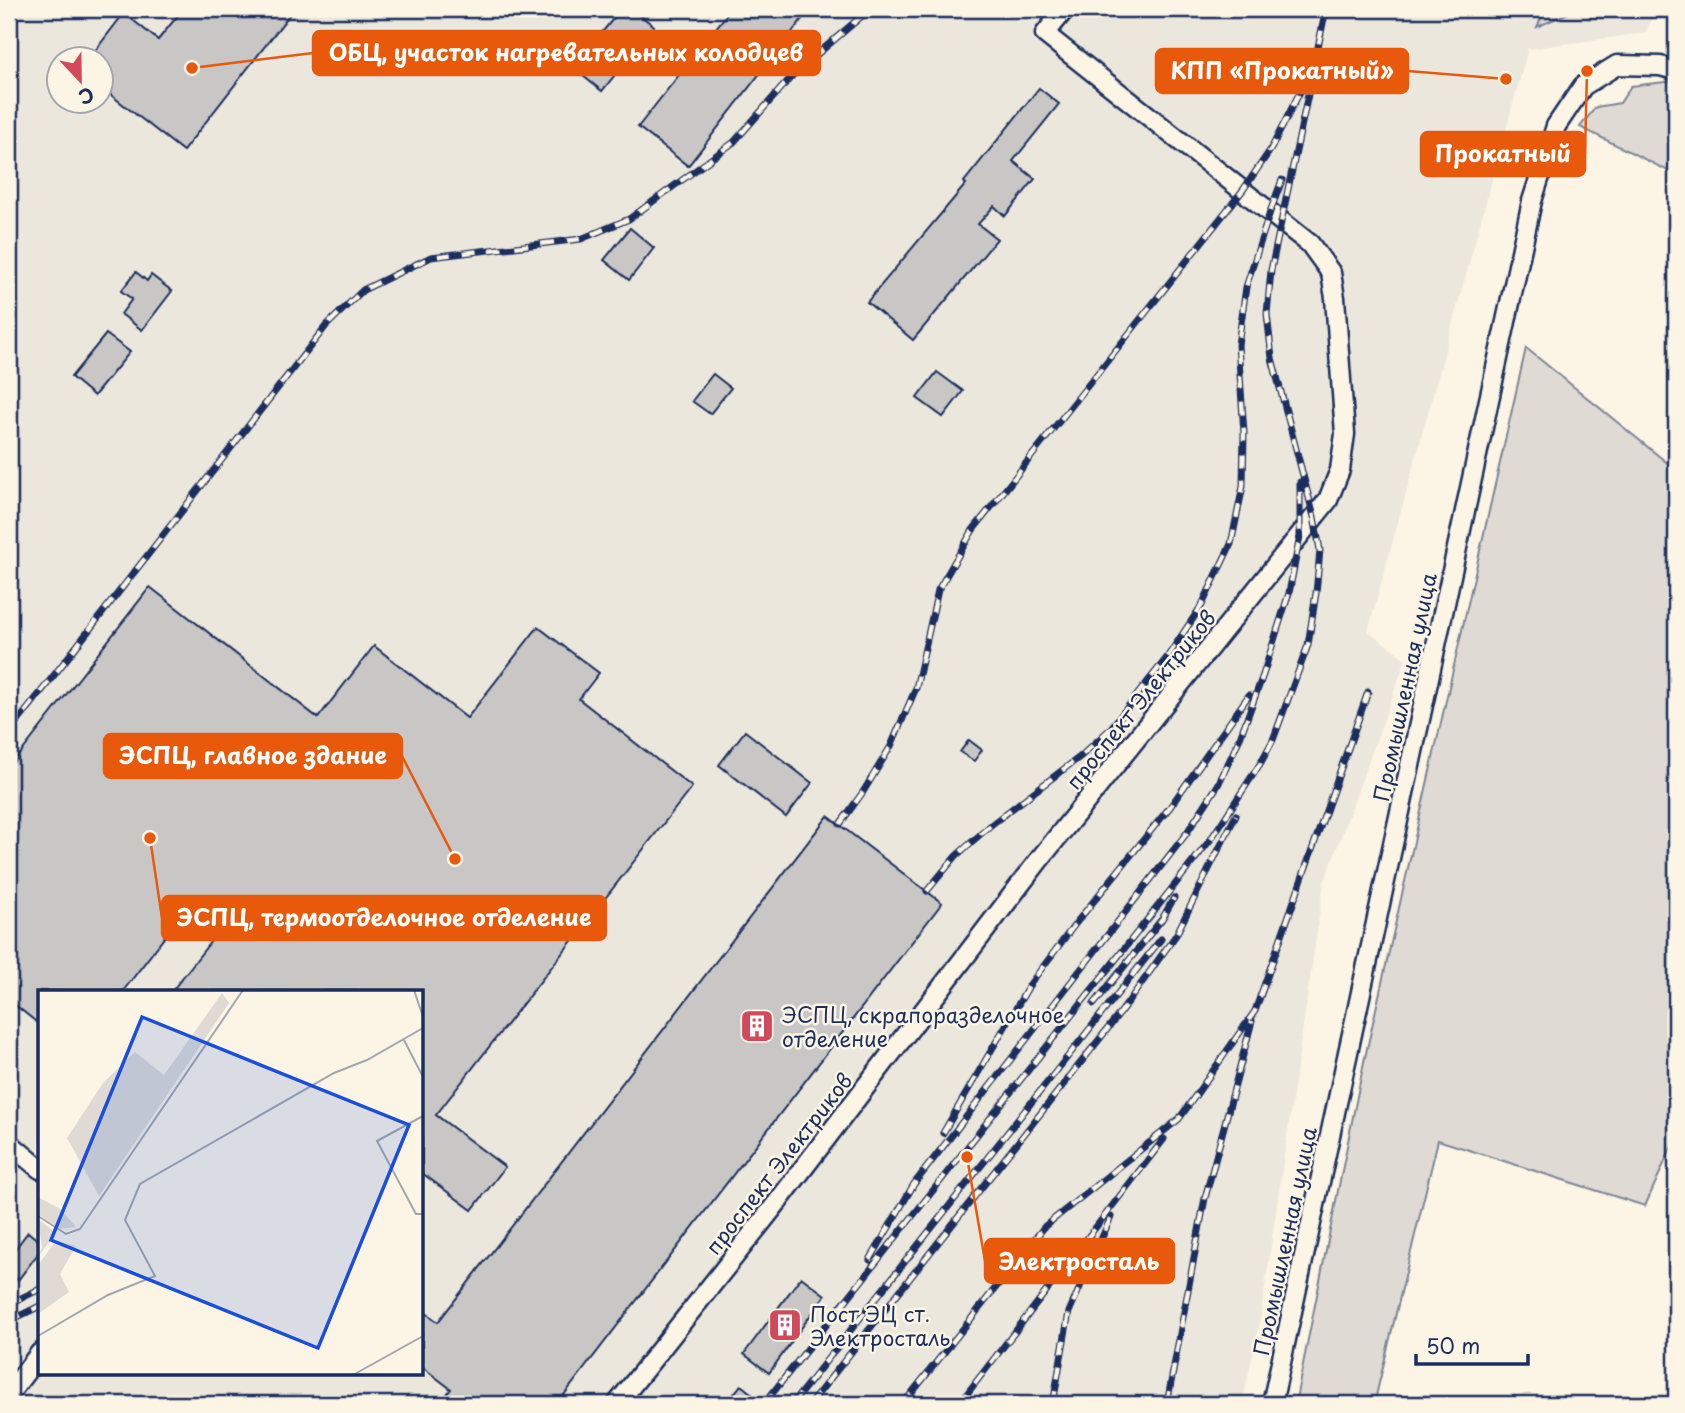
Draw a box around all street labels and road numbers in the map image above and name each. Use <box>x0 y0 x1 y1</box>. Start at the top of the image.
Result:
street label: Промышленная улица <box>1364 569 1444 804</box>
street label: проспект Электриков <box>1057 602 1223 796</box>
street label: проспект Электриков <box>697 1065 859 1261</box>
street label: Промышленная улица <box>1244 1123 1324 1358</box>

